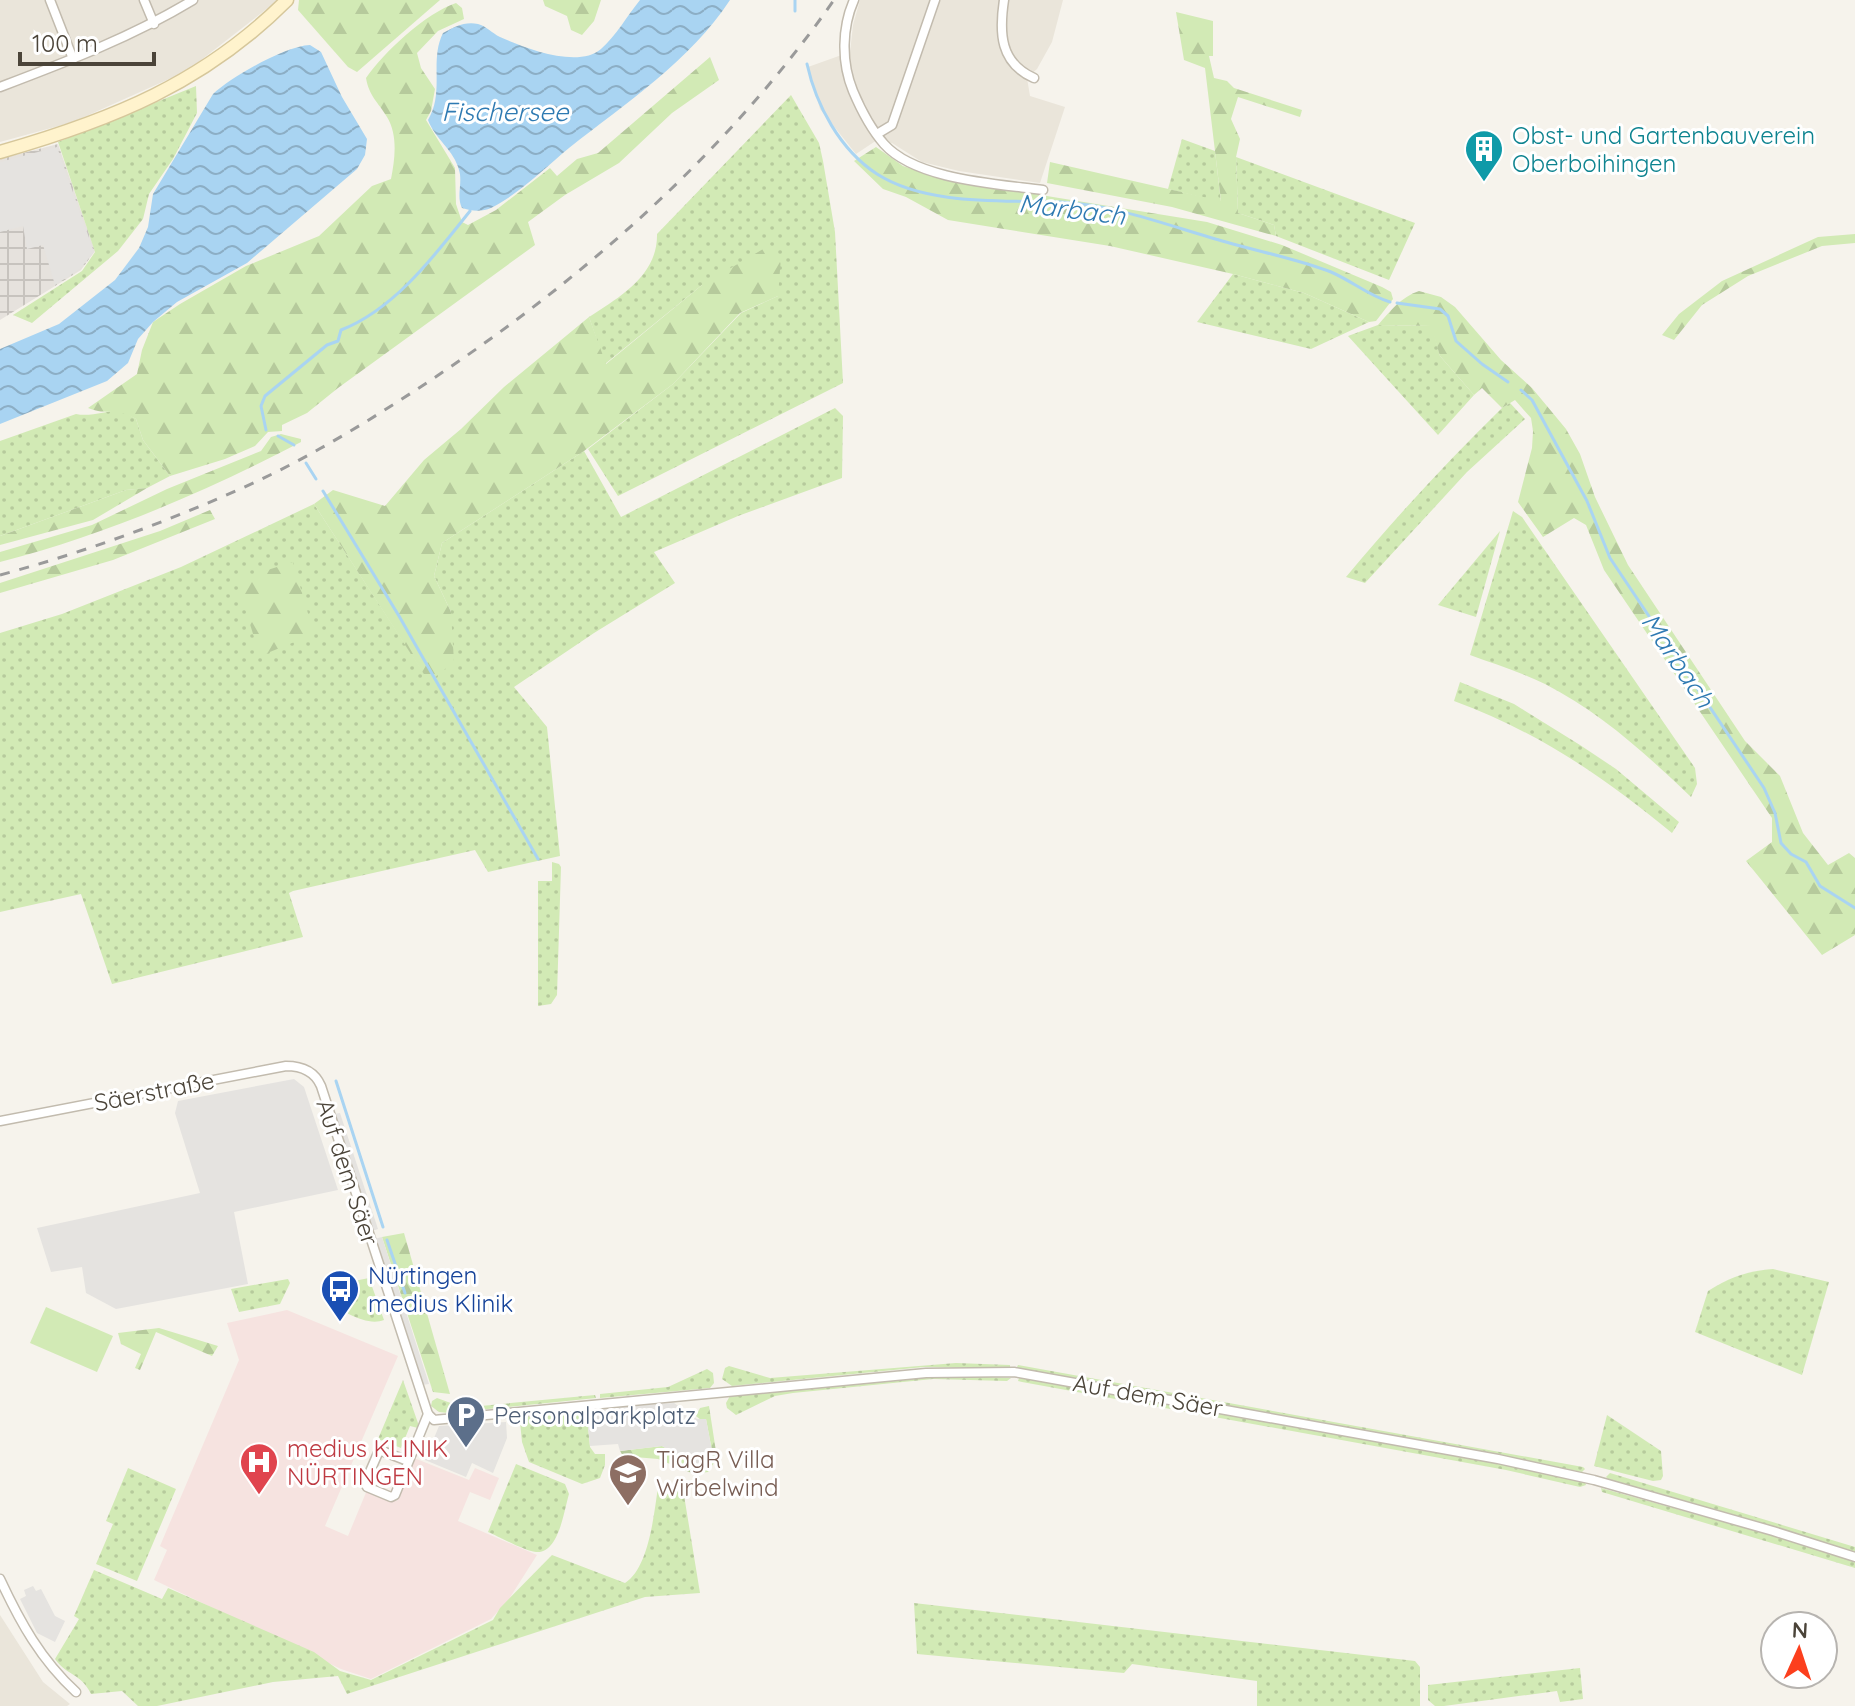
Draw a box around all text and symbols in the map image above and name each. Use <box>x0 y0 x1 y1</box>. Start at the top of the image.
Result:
scale bar <box>20 16 154 66</box>
text: 100 m <box>32 28 98 58</box>
water label: Fischersee <box>442 95 570 128</box>
place label: Obst- und Gartenbauverein Oberboihingen <box>1512 120 1815 178</box>
building icon: Obst- und Gartenbauverein Oberboihingen <box>1463 128 1505 183</box>
water label: Marbach <box>1017 186 1128 232</box>
water label: Marbach <box>1634 606 1722 715</box>
street label: Säerstraße <box>91 1065 217 1117</box>
street label: Auf dem Säer <box>310 1095 386 1249</box>
place label: Nürtingen medius Klinik <box>368 1260 513 1318</box>
bus stop icon: Nürtingen medius Klinik <box>319 1268 361 1323</box>
street label: Auf dem Säer <box>1071 1367 1225 1423</box>
parking icon: Personalparkplatz <box>445 1394 487 1449</box>
place label: Personalparkplatz <box>494 1400 696 1430</box>
place label: medius KLINIK NÜRTINGEN <box>287 1433 448 1491</box>
hospital icon: medius KLINIK NÜRTINGEN <box>238 1441 280 1496</box>
place label: TiagR Villa Wirbelwind <box>656 1444 778 1502</box>
school or university icon: TiagR Villa Wirbelwind <box>607 1452 649 1507</box>
north arrow <box>1759 1610 1839 1690</box>
text: N <box>1791 1616 1809 1644</box>

